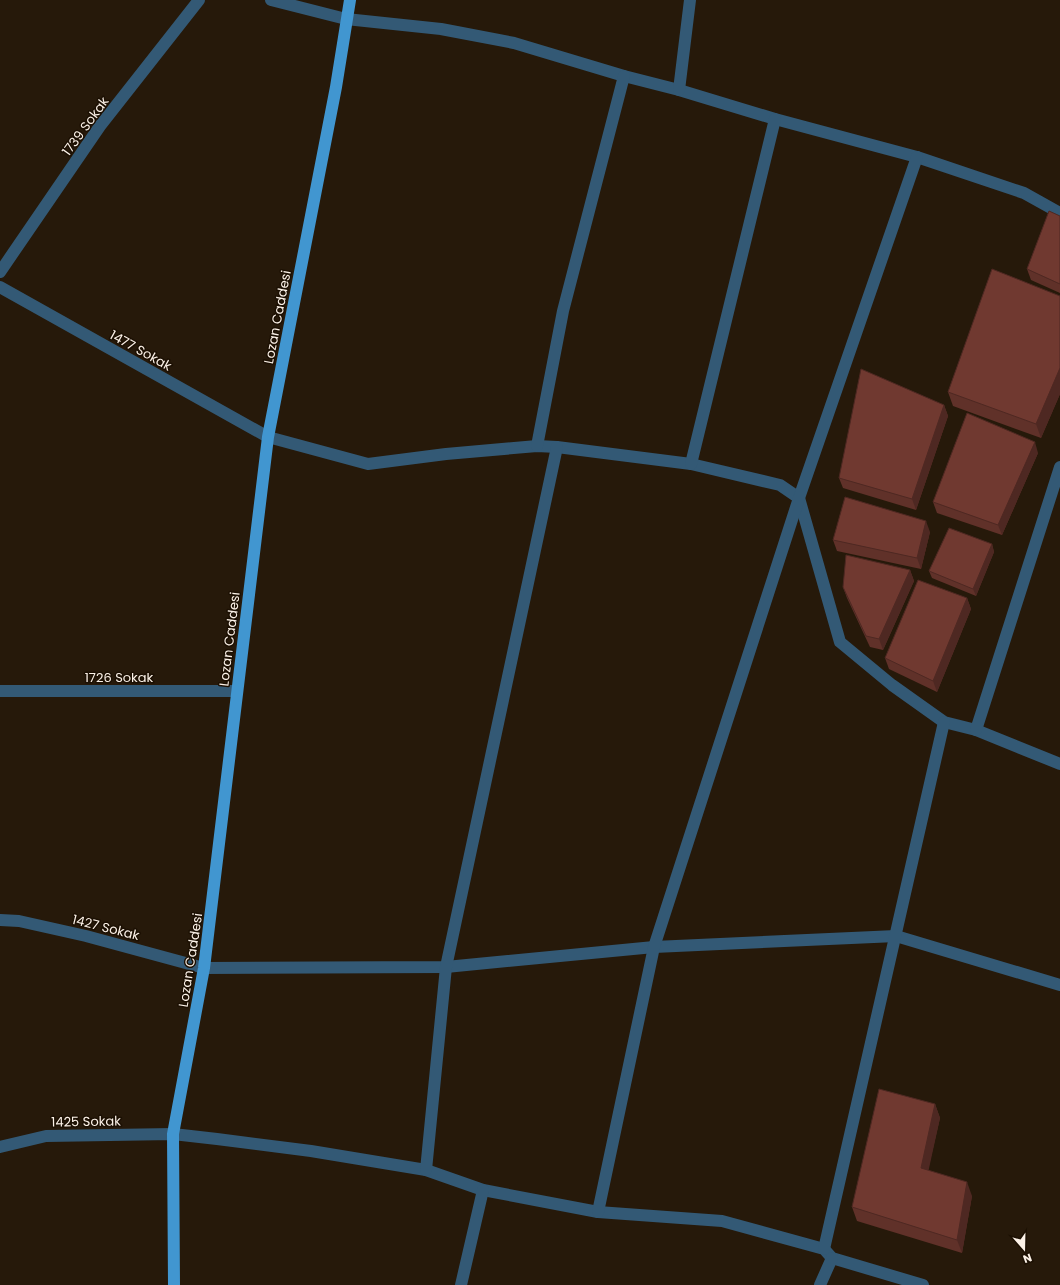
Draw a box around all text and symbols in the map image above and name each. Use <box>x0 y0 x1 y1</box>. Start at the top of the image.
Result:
street label: 1739 Sokak <box>58 93 113 160</box>
street label: Lozan Caddesi <box>259 269 296 365</box>
street label: 1477 Sokak <box>106 326 175 375</box>
street label: Lozan Caddesi <box>214 591 245 687</box>
street label: 1726 Sokak <box>85 668 154 687</box>
street label: 1427 Sokak <box>70 910 142 945</box>
street label: Lozan Caddesi <box>174 912 207 1008</box>
street label: 1425 Sokak <box>51 1111 121 1132</box>
north arrow <box>1004 1229 1044 1269</box>
text: N <box>1021 1249 1034 1267</box>

